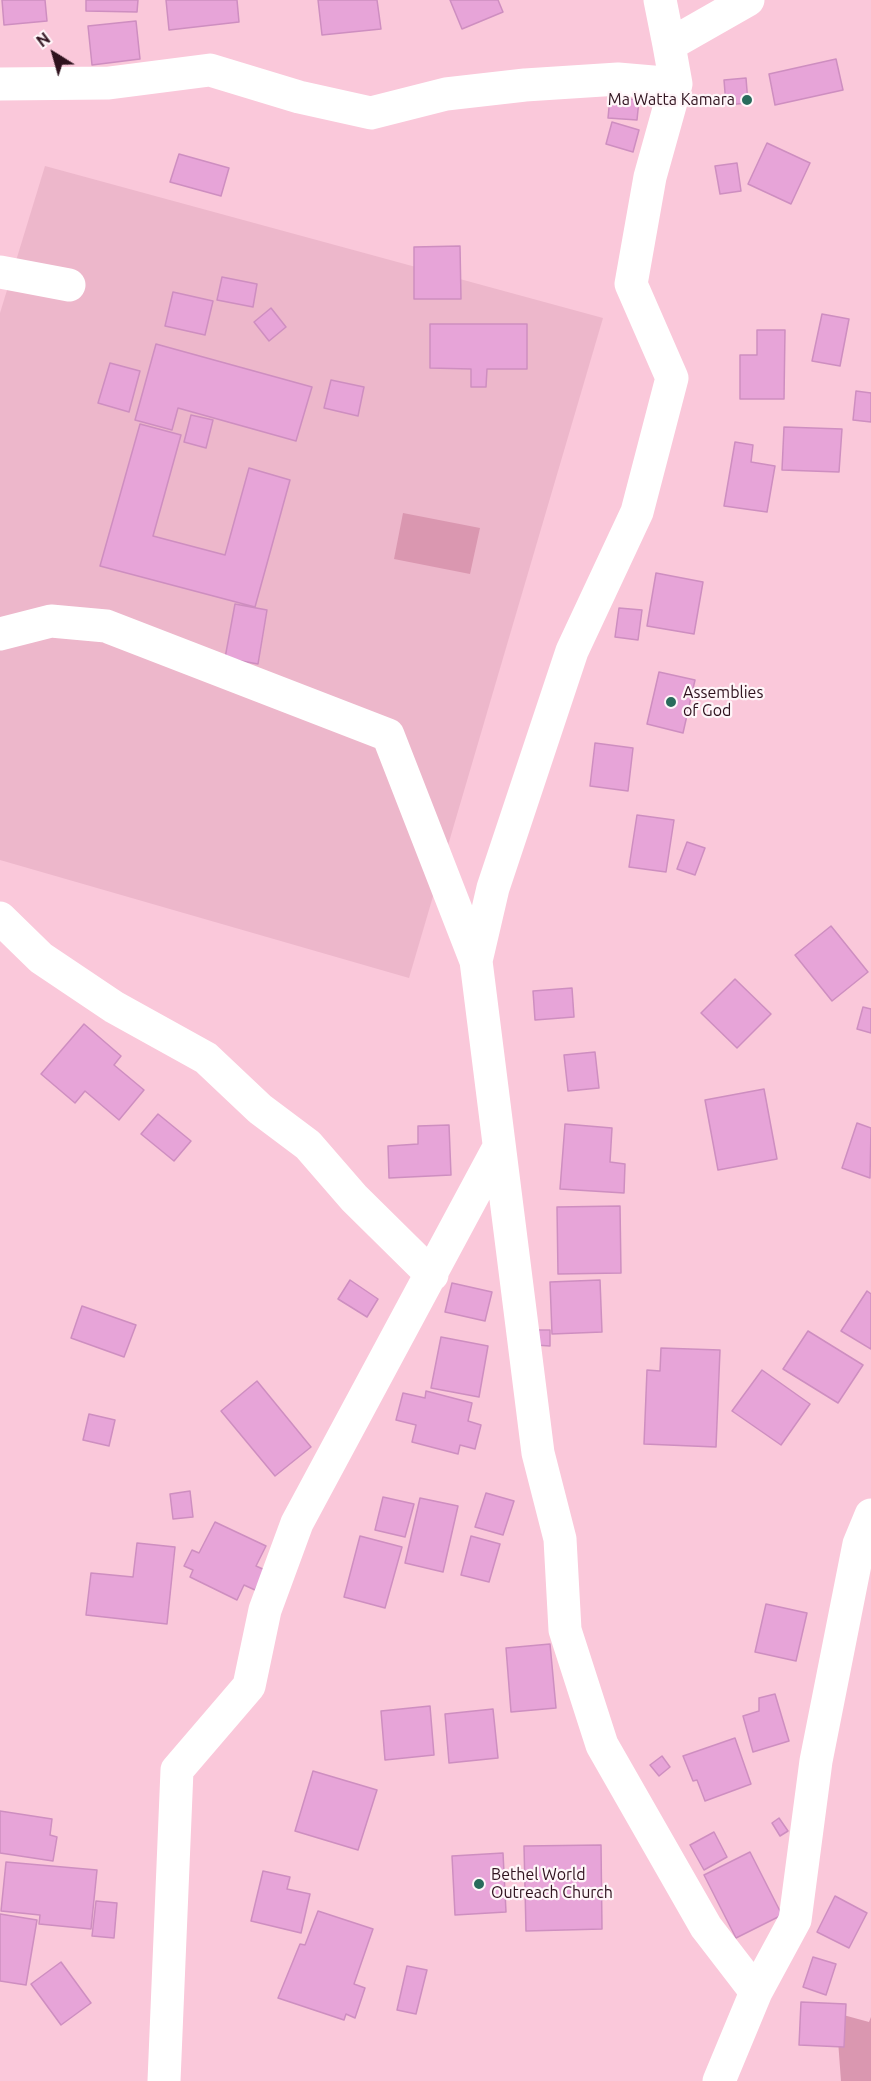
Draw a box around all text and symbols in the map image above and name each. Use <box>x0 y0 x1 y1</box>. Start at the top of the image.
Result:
north arrow <box>24 24 84 84</box>
text: N <box>33 29 53 50</box>
place label: Ma Watta Kamara <box>608 90 735 110</box>
marker: Ma Watta Kamara <box>740 93 754 107</box>
place label: Assemblies of God <box>683 683 763 721</box>
marker: Assemblies of God <box>664 695 678 709</box>
place label: Bethel World Outreach Church <box>491 1865 613 1903</box>
marker: Bethel World Outreach Church <box>472 1877 486 1891</box>

